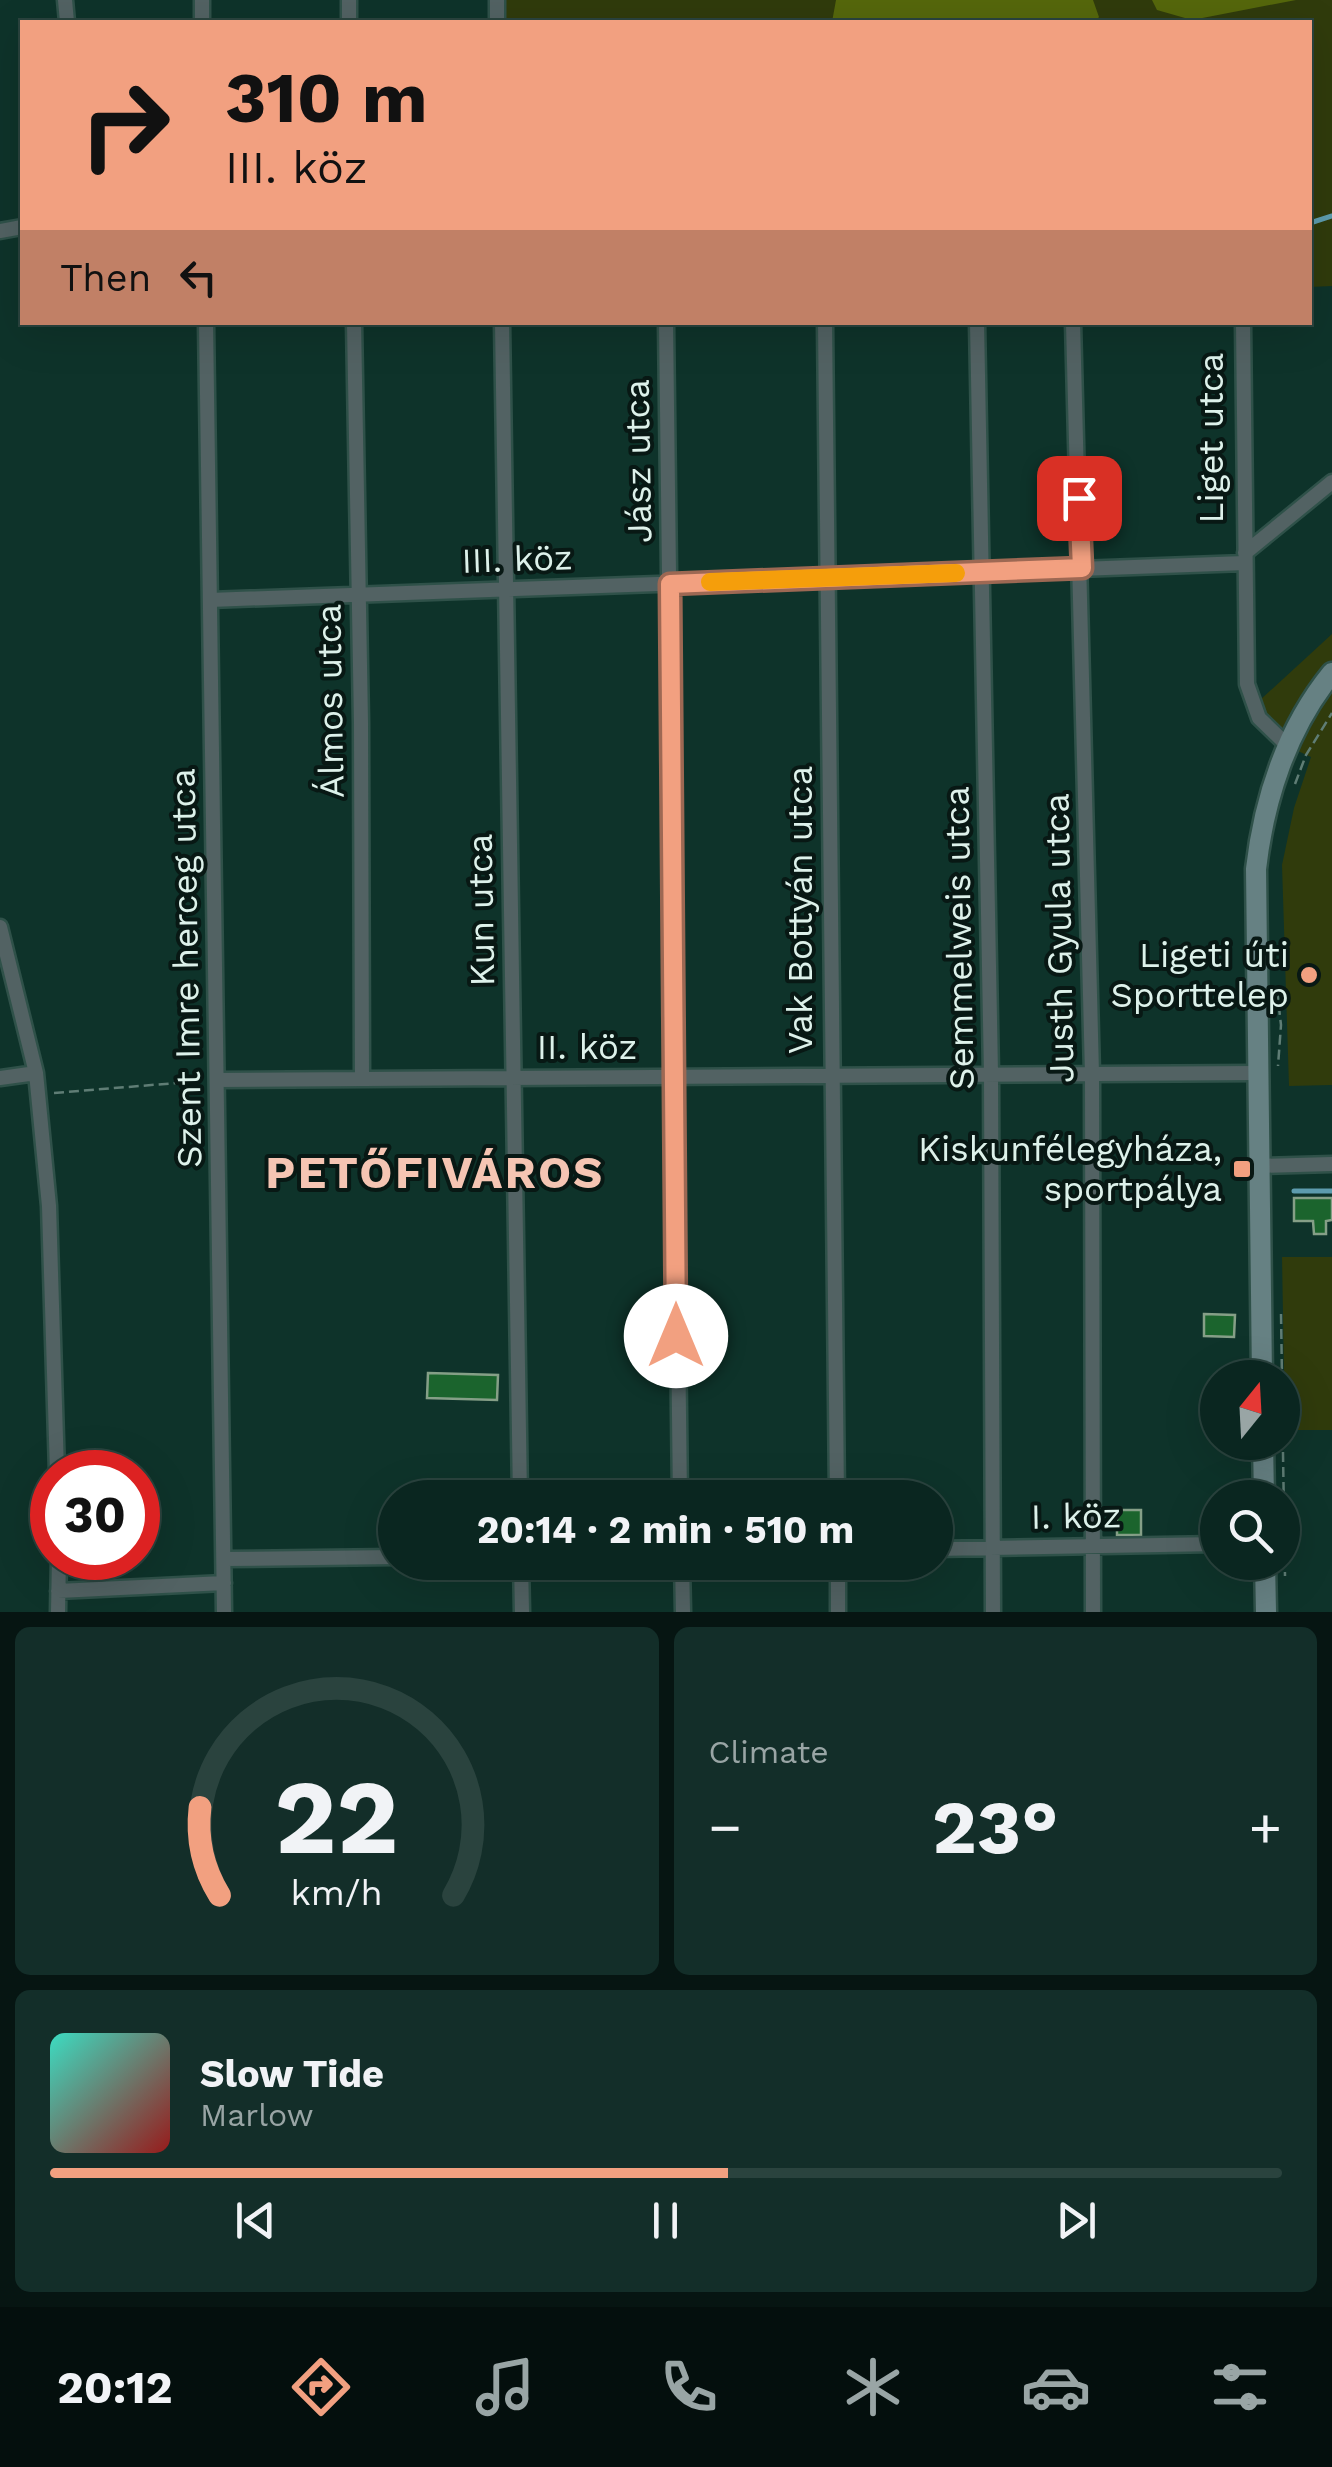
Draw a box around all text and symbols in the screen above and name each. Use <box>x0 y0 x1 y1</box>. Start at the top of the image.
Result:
text: 310 m <box>225 57 428 139</box>
icon: right <box>60 60 190 190</box>
text: III. köz <box>225 141 368 194</box>
icon: left <box>171 250 226 305</box>
text: Then <box>60 256 151 300</box>
street label: Liget utca <box>1190 353 1232 523</box>
street label: Jász utca <box>616 379 660 543</box>
pin <box>1037 456 1122 541</box>
icon: arrive <box>1052 471 1107 526</box>
street label: III. köz <box>461 536 573 582</box>
street label: Álmos utca <box>307 604 353 798</box>
street label: Vak Bottyán utca <box>779 766 821 1054</box>
street label: Szent Imre herceg utca <box>162 768 210 1168</box>
street label: Semmelweis utca <box>935 786 983 1090</box>
street label: Justh Gyula utca <box>1035 793 1083 1083</box>
street label: Kun utca <box>459 833 503 987</box>
place label: Ligeti úti Sporttelep <box>1110 934 1289 1016</box>
marker: Ligeti úti Sporttelep <box>1298 964 1320 986</box>
street label: II. köz <box>537 1026 637 1068</box>
place label: Kiskunfélegyháza, sportpálya <box>918 1128 1222 1210</box>
district label: PETŐFIVÁROS <box>265 1146 605 1199</box>
marker: Kiskunfélegyháza, sportpálya <box>1231 1158 1253 1180</box>
position arrow <box>624 1284 728 1388</box>
north arrow <box>1200 1360 1300 1460</box>
map controls <box>1200 1360 1300 1580</box>
speed limit sign: 30 <box>30 1450 160 1580</box>
button: search <box>1200 1480 1300 1580</box>
street label: I. köz <box>1031 1494 1121 1538</box>
text: 20:14 · 2 min · 510 m <box>477 1508 854 1552</box>
text: Climate <box>709 1733 829 1771</box>
text: 22 <box>275 1756 399 1878</box>
text: 23° <box>932 1783 1058 1871</box>
text: − <box>709 1795 742 1859</box>
text: + <box>1249 1795 1282 1859</box>
text: km/h <box>291 1872 383 1914</box>
text: Slow Tide <box>200 2052 384 2096</box>
text: Marlow <box>200 2096 314 2134</box>
icon: previous <box>228 2193 283 2248</box>
icon: pause <box>638 2193 693 2248</box>
icon: next <box>1049 2193 1104 2248</box>
icon: directions <box>286 2352 356 2422</box>
icon: music <box>470 2352 540 2422</box>
icon: phone <box>654 2352 724 2422</box>
icon: climate <box>838 2352 908 2422</box>
icon: car <box>1021 2352 1091 2422</box>
icon: filters <box>1205 2352 1275 2422</box>
text: 20:12 <box>57 2361 172 2414</box>

